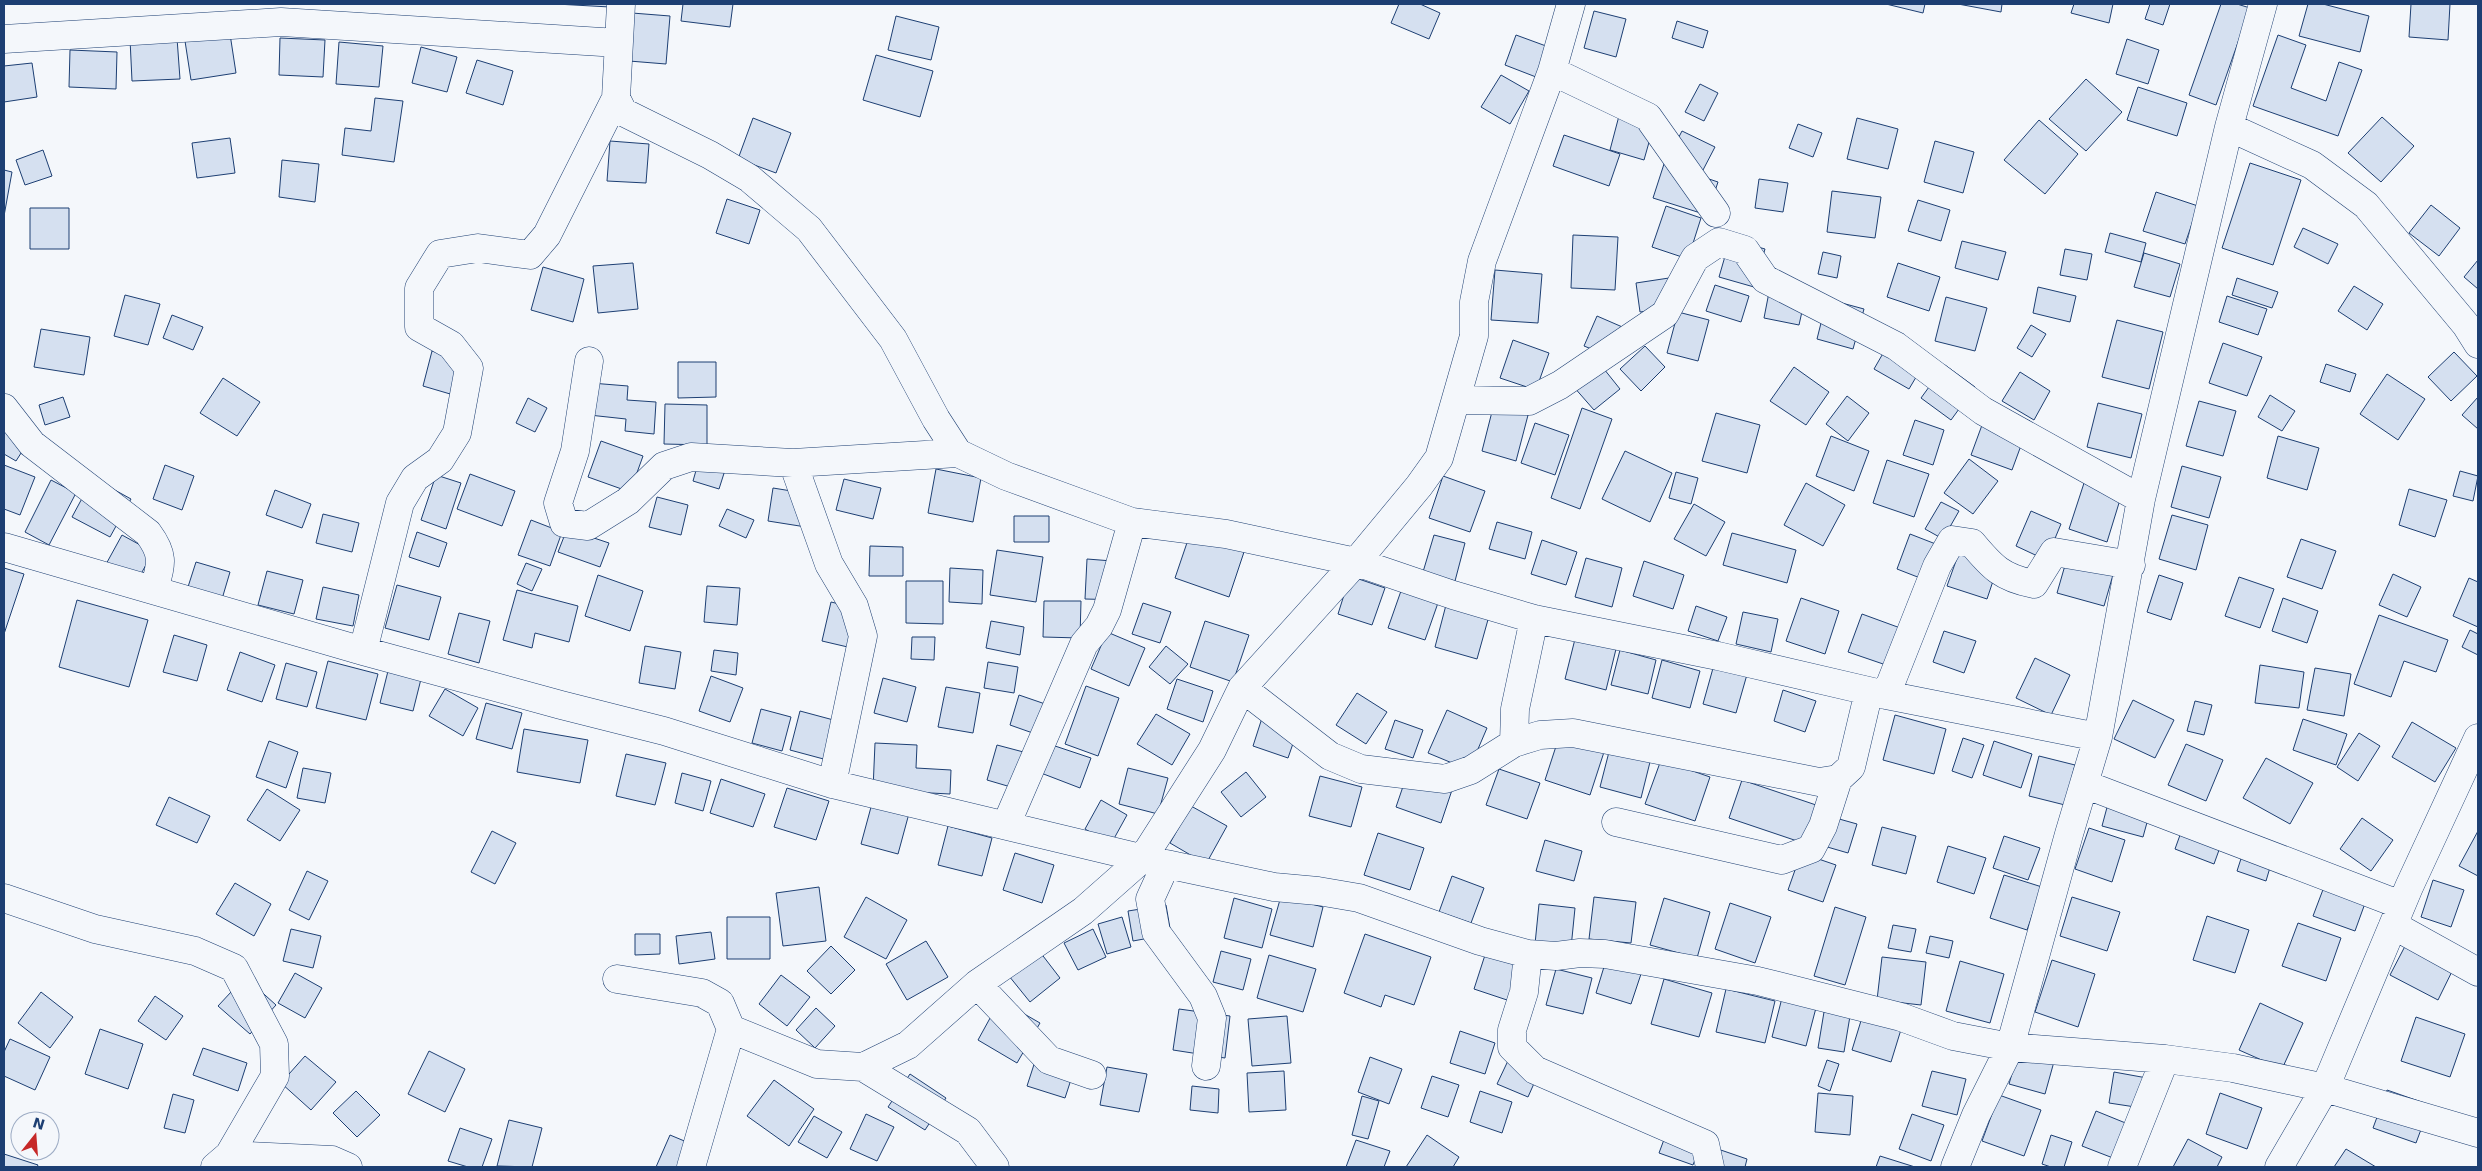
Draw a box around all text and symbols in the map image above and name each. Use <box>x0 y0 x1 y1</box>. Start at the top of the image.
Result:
north arrow <box>10 1111 60 1161</box>
text: N <box>31 1114 47 1133</box>

